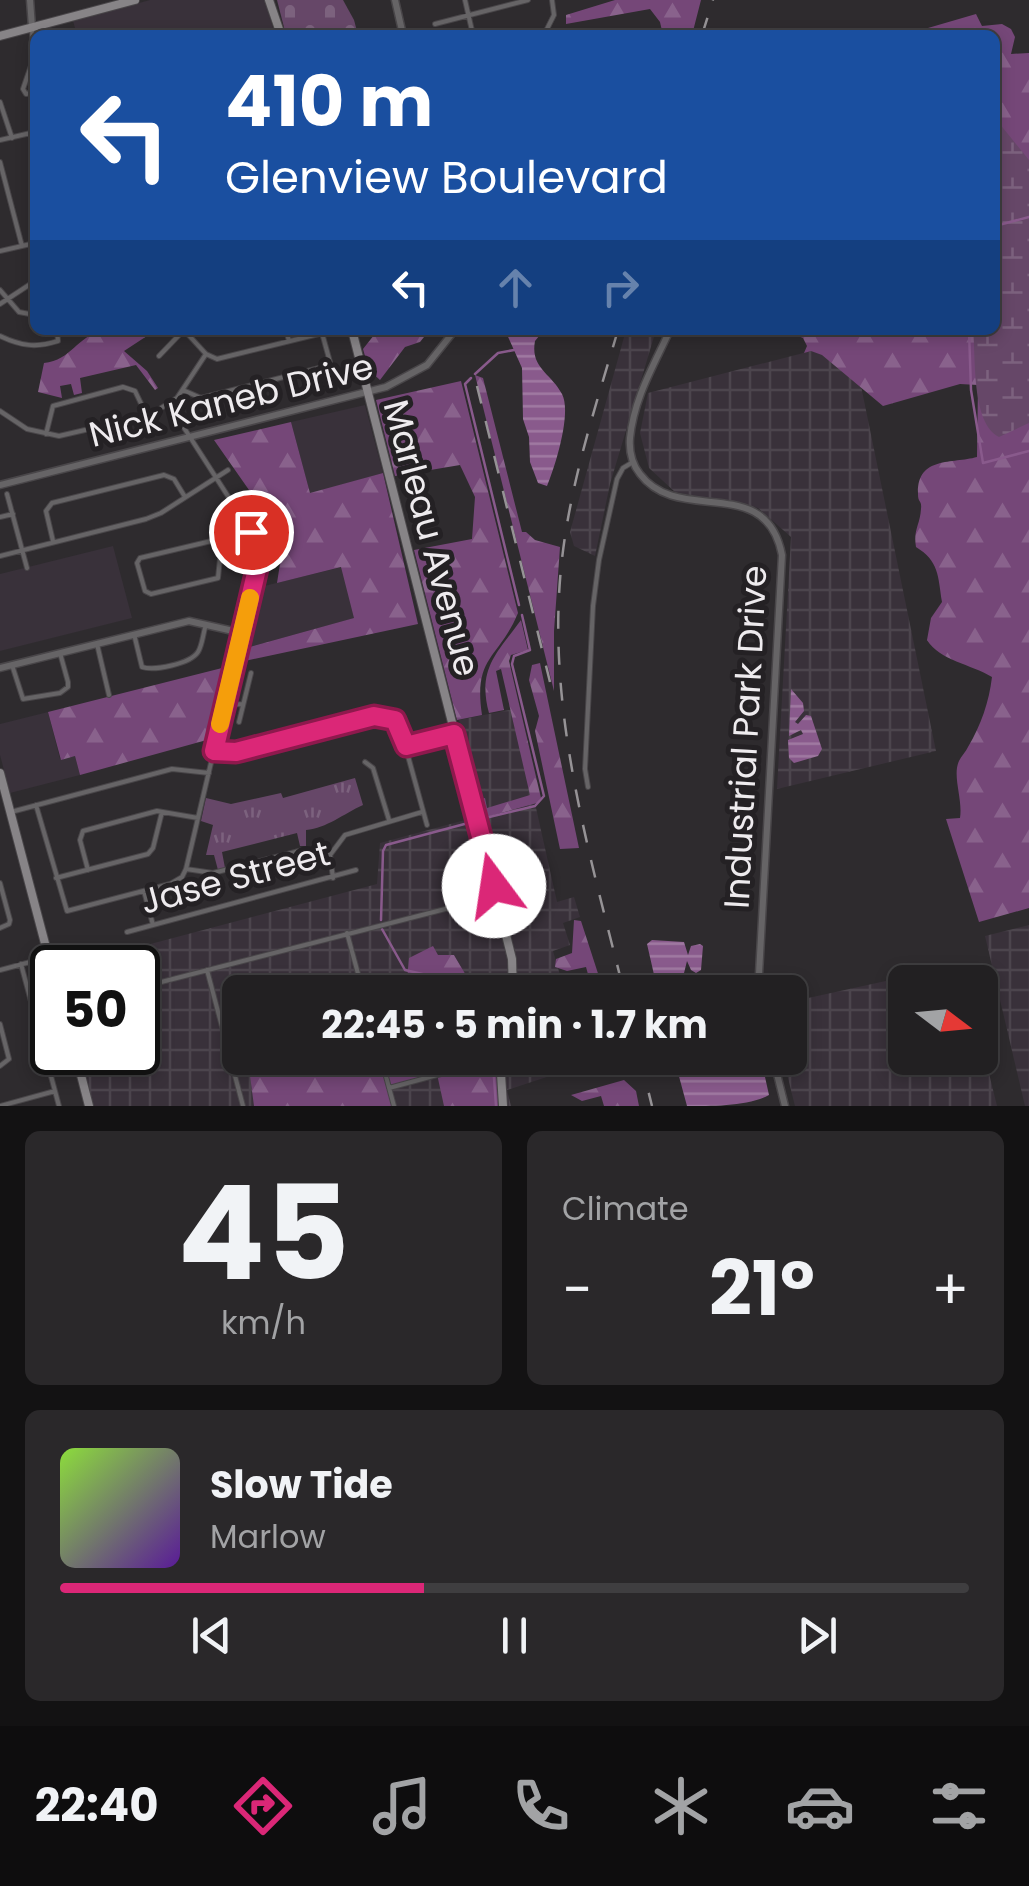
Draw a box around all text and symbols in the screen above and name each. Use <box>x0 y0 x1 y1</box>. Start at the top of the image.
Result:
text: 410 m <box>225 52 433 151</box>
icon: left <box>60 70 190 200</box>
text: Glenview Boulevard <box>225 146 668 209</box>
icon: left <box>383 260 438 315</box>
icon: ahead <box>488 260 543 315</box>
icon: right <box>593 260 648 315</box>
street label: Nick Kaneb Drive <box>84 341 378 459</box>
street label: Marleau Avenue <box>372 394 492 682</box>
pin <box>209 490 294 575</box>
icon: arrive <box>224 505 279 560</box>
street label: Industrial Park Drive <box>712 564 778 910</box>
street label: Jase Street <box>135 828 335 926</box>
position arrow <box>442 834 546 938</box>
speed limit sign: 50 <box>30 945 160 1075</box>
north arrow <box>888 965 998 1075</box>
map controls <box>888 965 998 1075</box>
text: 22:45 · 5 min · 1.7 km <box>321 998 708 1051</box>
text: 45 <box>177 1142 350 1325</box>
text: Climate <box>562 1186 689 1231</box>
text: 21° <box>709 1236 815 1341</box>
text: − <box>562 1251 592 1328</box>
text: + <box>931 1251 969 1328</box>
text: km/h <box>221 1300 306 1345</box>
text: Slow Tide <box>210 1458 393 1511</box>
text: Marlow <box>210 1514 326 1559</box>
icon: previous <box>184 1608 239 1663</box>
icon: pause <box>487 1608 542 1663</box>
icon: next <box>790 1608 845 1663</box>
icon: directions <box>228 1771 298 1841</box>
icon: music <box>367 1771 437 1841</box>
icon: phone <box>506 1771 576 1841</box>
icon: climate <box>646 1771 716 1841</box>
icon: car <box>785 1771 855 1841</box>
icon: filters <box>924 1771 994 1841</box>
text: 22:40 <box>35 1774 159 1837</box>

